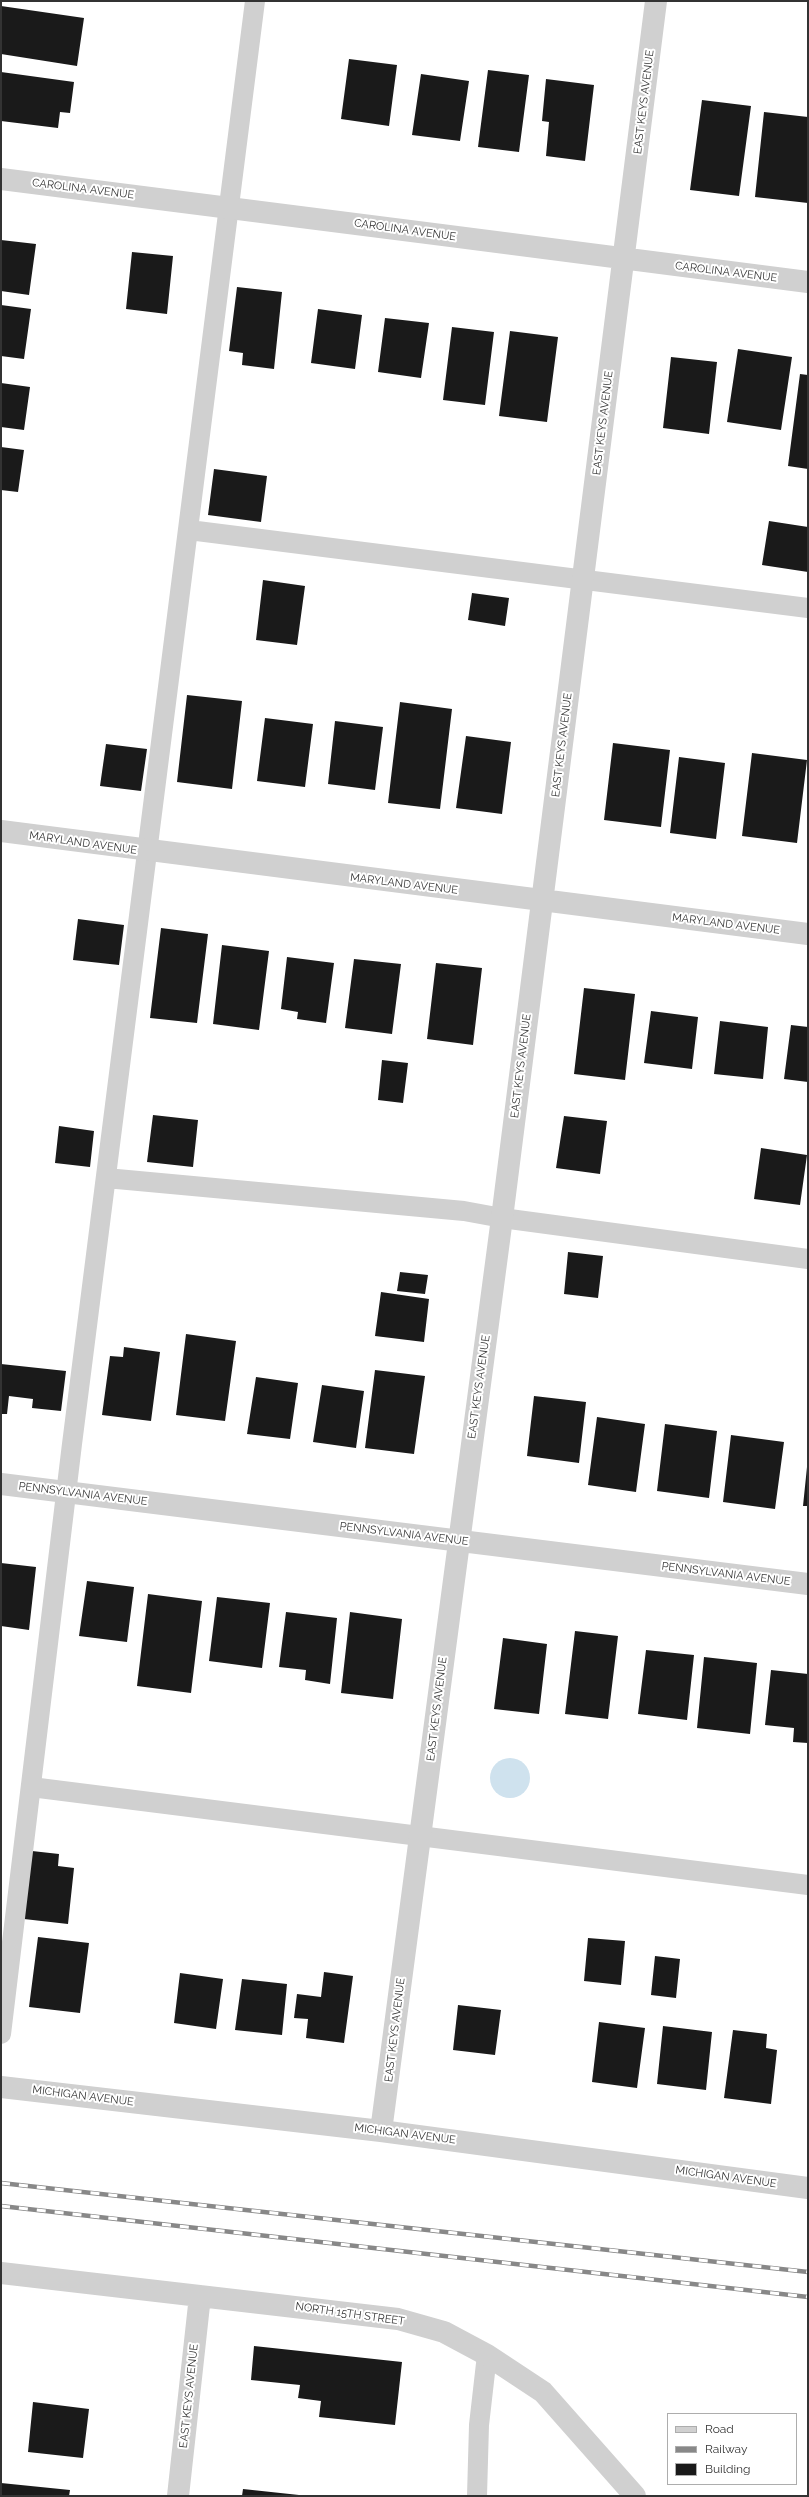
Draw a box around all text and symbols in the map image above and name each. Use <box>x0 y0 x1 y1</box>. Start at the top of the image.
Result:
street label: EAST KEYS AVENUE <box>631 49 657 155</box>
street label: CAROLINA AVENUE <box>31 176 135 202</box>
street label: CAROLINA AVENUE <box>353 216 457 244</box>
street label: CAROLINA AVENUE <box>674 259 778 285</box>
street label: EAST KEYS AVENUE <box>590 370 616 476</box>
street label: EAST KEYS AVENUE <box>549 692 575 798</box>
street label: MARYLAND AVENUE <box>28 829 138 857</box>
street label: MARYLAND AVENUE <box>349 871 459 897</box>
street label: MARYLAND AVENUE <box>671 911 781 937</box>
street label: EAST KEYS AVENUE <box>508 1013 534 1119</box>
street label: EAST KEYS AVENUE <box>465 1334 493 1440</box>
street label: PENNSYLVANIA AVENUE <box>18 1480 148 1508</box>
street label: PENNSYLVANIA AVENUE <box>339 1520 469 1548</box>
street label: PENNSYLVANIA AVENUE <box>661 1560 791 1588</box>
street label: EAST KEYS AVENUE <box>424 1656 450 1762</box>
street label: EAST KEYS AVENUE <box>382 1977 408 2083</box>
street label: MICHIGAN AVENUE <box>32 2083 134 2109</box>
street label: MICHIGAN AVENUE <box>354 2121 456 2147</box>
street label: MICHIGAN AVENUE <box>675 2163 777 2191</box>
street label: NORTH 15TH STREET <box>295 2300 405 2328</box>
street label: EAST KEYS AVENUE <box>177 2343 201 2449</box>
legend <box>667 2413 797 2485</box>
text: Road <box>705 2422 734 2436</box>
text: Railway <box>705 2442 747 2456</box>
text: Building <box>705 2462 751 2476</box>

